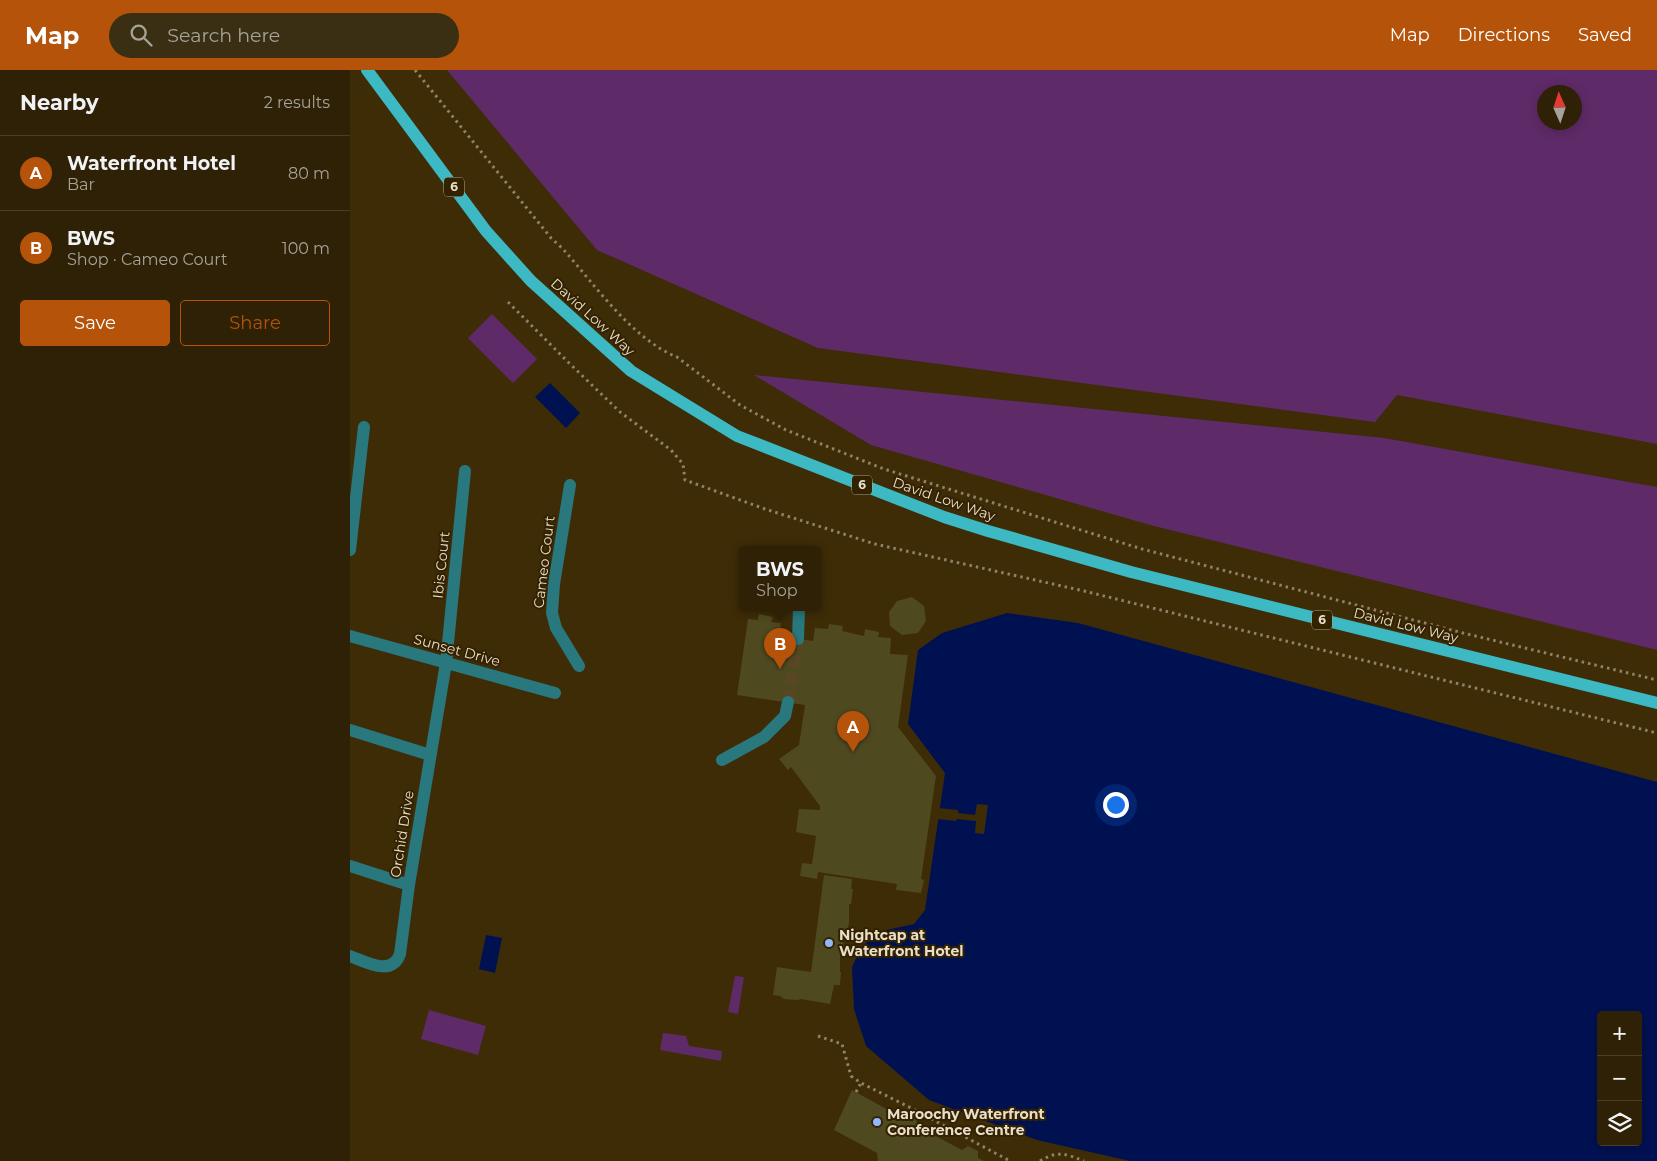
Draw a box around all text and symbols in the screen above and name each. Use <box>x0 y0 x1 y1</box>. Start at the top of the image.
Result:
search box <box>109 13 459 58</box>
text: Map <box>25 21 79 50</box>
icon: search <box>127 21 155 49</box>
text: Search here <box>167 24 280 47</box>
text: Map <box>1390 24 1430 46</box>
text: Directions <box>1458 24 1550 46</box>
text: Saved <box>1578 24 1632 46</box>
north arrow <box>1537 85 1582 130</box>
text: Nearby <box>20 90 99 115</box>
text: 2 results <box>264 93 330 112</box>
text: Waterfront Hotel <box>67 152 236 175</box>
text: A <box>30 164 42 183</box>
text: 80 m <box>288 164 330 183</box>
text: Bar <box>67 175 95 194</box>
road number: 6 <box>444 178 464 196</box>
text: BWS <box>67 227 115 250</box>
text: B <box>30 239 42 258</box>
text: 100 m <box>282 239 330 258</box>
text: Shop · Cameo Court <box>67 250 227 269</box>
street label: David Low Way <box>547 274 639 360</box>
button: Save <box>20 300 170 346</box>
button: Share <box>180 300 330 346</box>
street label: David Low Way <box>890 473 998 525</box>
road number: 6 <box>852 476 872 494</box>
street label: Cameo Court <box>529 514 559 609</box>
street label: Ibis Court <box>429 530 453 599</box>
popup <box>739 546 821 611</box>
text: BWS <box>756 558 804 581</box>
text: Shop <box>756 581 798 600</box>
street label: David Low Way <box>1352 603 1461 647</box>
road number: 6 <box>1312 610 1332 630</box>
pin: B <box>764 628 796 669</box>
street label: Sunset Drive <box>412 630 502 670</box>
pin: A <box>837 711 869 752</box>
street label: Orchid Drive <box>386 789 418 879</box>
your location <box>1103 792 1129 818</box>
place label: Nightcap at Waterfront Hotel <box>839 926 963 960</box>
marker: Nightcap at Waterfront Hotel <box>823 937 835 949</box>
map controls <box>1597 1011 1642 1146</box>
button: + <box>1597 1011 1642 1056</box>
button: − <box>1597 1056 1642 1101</box>
button: layers <box>1597 1101 1642 1146</box>
place label: Maroochy Waterfront Conference Centre <box>887 1105 1045 1139</box>
marker: Maroochy Waterfront Conference Centre <box>871 1116 883 1128</box>

